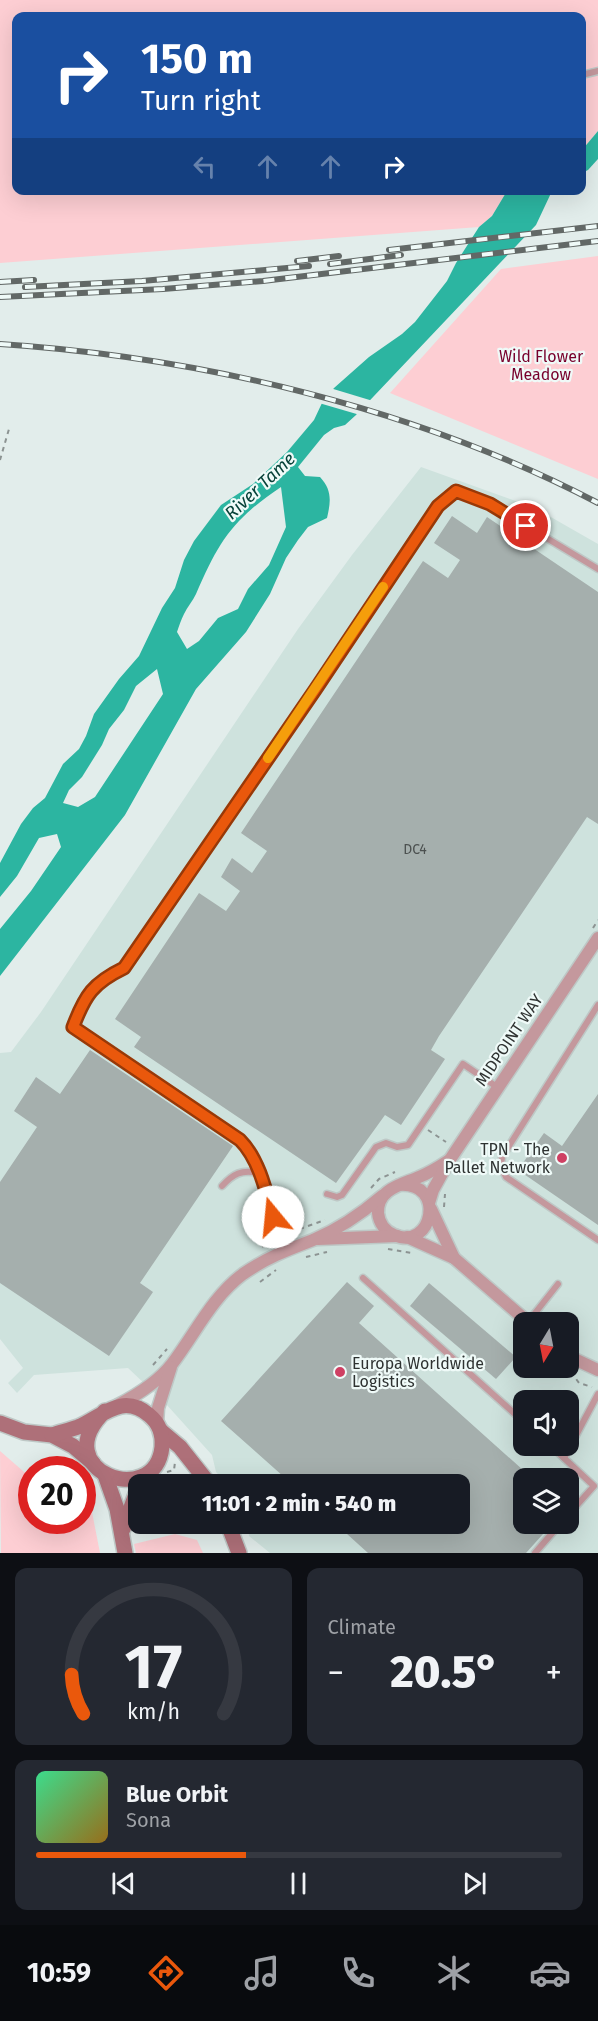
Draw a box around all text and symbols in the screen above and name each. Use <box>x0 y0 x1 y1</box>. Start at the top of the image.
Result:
text: 150 m <box>141 34 253 84</box>
icon: right <box>42 36 120 114</box>
text: Turn right <box>141 85 261 117</box>
icon: left <box>188 150 221 183</box>
icon: ahead <box>251 150 284 183</box>
icon: ahead <box>314 150 347 183</box>
icon: right <box>377 150 410 183</box>
park label: Wild Flower Meadow <box>499 347 584 384</box>
water label: River Tame <box>220 448 300 524</box>
pin <box>500 500 551 551</box>
icon: arrive <box>509 509 542 542</box>
house number: DC4 <box>403 841 427 858</box>
street label: MIDPOINT WAY <box>471 990 547 1089</box>
place label: TPN - The Pallet Network <box>444 1140 551 1177</box>
marker: TPN - The Pallet Network <box>555 1151 569 1165</box>
position arrow <box>241 1185 305 1249</box>
north arrow <box>513 1312 579 1378</box>
map controls <box>513 1312 579 1534</box>
place label: Europa Worldwide Logistics <box>352 1354 484 1391</box>
marker: Europa Worldwide Logistics <box>333 1365 347 1379</box>
button: sound <box>513 1390 579 1456</box>
speed limit sign: 20 <box>18 1456 96 1534</box>
button: layers <box>513 1468 579 1534</box>
text: 11:01 · 2 min · 540 m <box>202 1490 396 1517</box>
text: Climate <box>328 1615 396 1639</box>
text: 17 <box>124 1630 182 1705</box>
text: 20.5° <box>390 1645 499 1699</box>
text: − <box>328 1653 344 1693</box>
text: + <box>546 1653 562 1693</box>
text: km/h <box>127 1699 180 1725</box>
text: Blue Orbit <box>126 1781 228 1808</box>
text: Sona <box>126 1808 171 1832</box>
icon: previous <box>107 1867 140 1900</box>
icon: pause <box>282 1867 315 1900</box>
icon: next <box>458 1867 491 1900</box>
icon: directions <box>145 1952 187 1994</box>
icon: music <box>241 1952 283 1994</box>
icon: phone <box>337 1952 379 1994</box>
icon: climate <box>433 1952 475 1994</box>
icon: car <box>529 1952 571 1994</box>
text: 10:59 <box>27 1957 91 1989</box>

